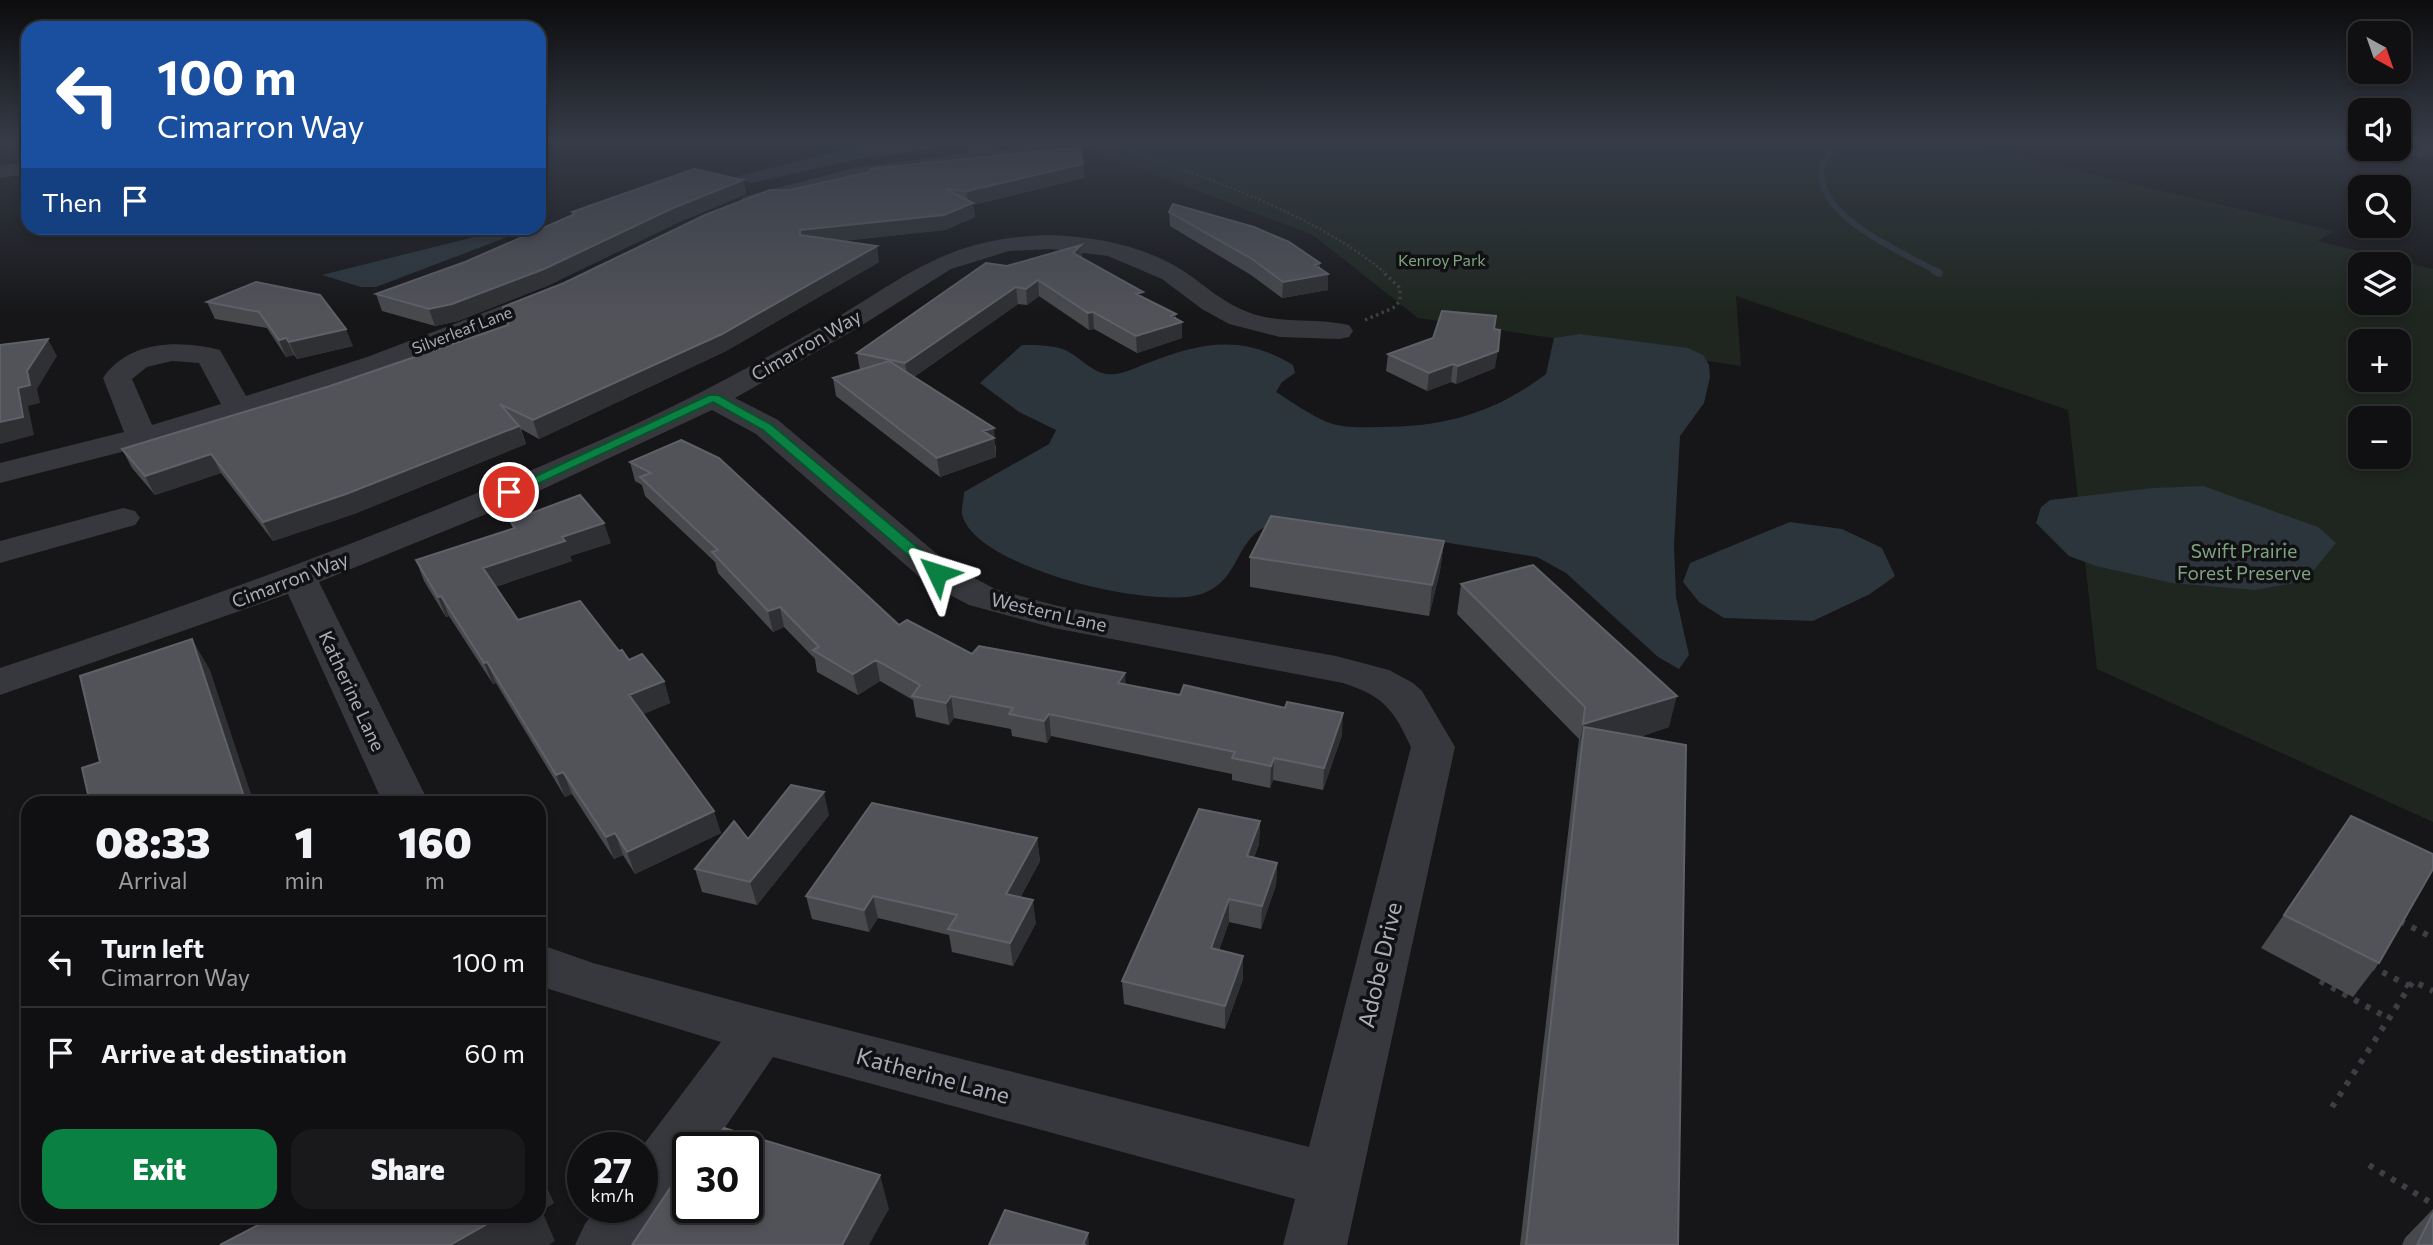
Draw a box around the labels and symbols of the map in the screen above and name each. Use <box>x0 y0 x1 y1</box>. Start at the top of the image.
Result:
north arrow <box>2348 21 2412 84</box>
park label: Kenroy Park <box>1398 250 1486 269</box>
street label: Silverleaf Lane <box>409 302 515 357</box>
street label: Cimarron Way <box>747 304 865 385</box>
pin <box>479 462 539 522</box>
position arrow <box>900 536 974 610</box>
park label: Swift Prairie Forest Preserve <box>2177 539 2311 584</box>
street label: Cimarron Way <box>228 547 352 612</box>
street label: Western Lane <box>989 587 1109 636</box>
street label: Katherine Lane <box>315 627 390 755</box>
street label: Adobe Drive <box>1351 899 1407 1030</box>
street label: Katherine Lane <box>854 1041 1013 1109</box>
speed limit sign: 30 <box>672 1132 763 1223</box>

